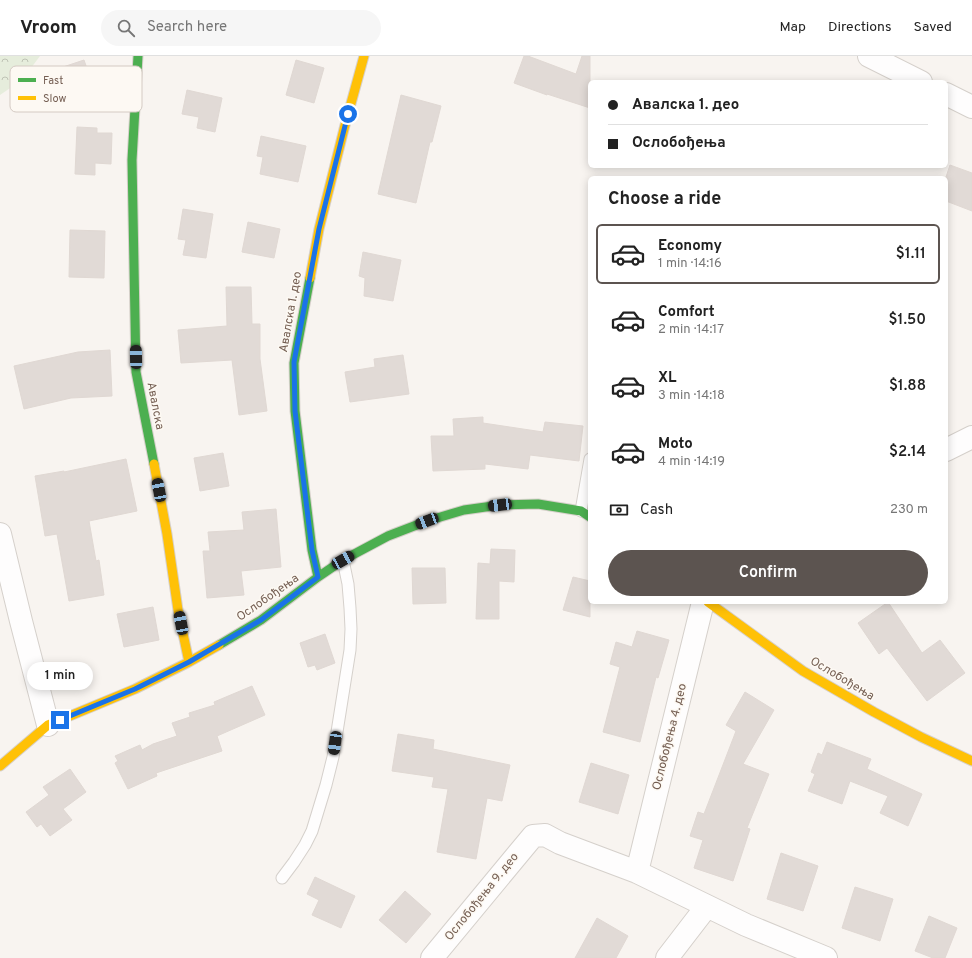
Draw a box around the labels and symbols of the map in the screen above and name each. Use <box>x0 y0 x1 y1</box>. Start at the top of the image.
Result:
legend <box>10 66 142 112</box>
text: Fast <box>43 74 63 88</box>
text: Slow <box>43 92 66 106</box>
route start <box>339 105 357 123</box>
street label: Авалска 1. део <box>276 270 306 354</box>
car <box>130 345 142 369</box>
street label: Авалска <box>143 381 167 431</box>
car <box>151 477 167 503</box>
car <box>487 498 513 512</box>
car <box>414 511 440 531</box>
car <box>330 549 356 571</box>
street label: Ослобођења <box>234 571 302 625</box>
car <box>173 610 189 636</box>
street label: Ослобођења <box>807 653 877 705</box>
callout: 1 min <box>27 662 93 690</box>
street label: Ослобођења 4. део <box>649 682 691 792</box>
route end <box>51 711 69 729</box>
car <box>327 730 343 756</box>
street label: Ослобођења 9. део <box>441 849 523 944</box>

